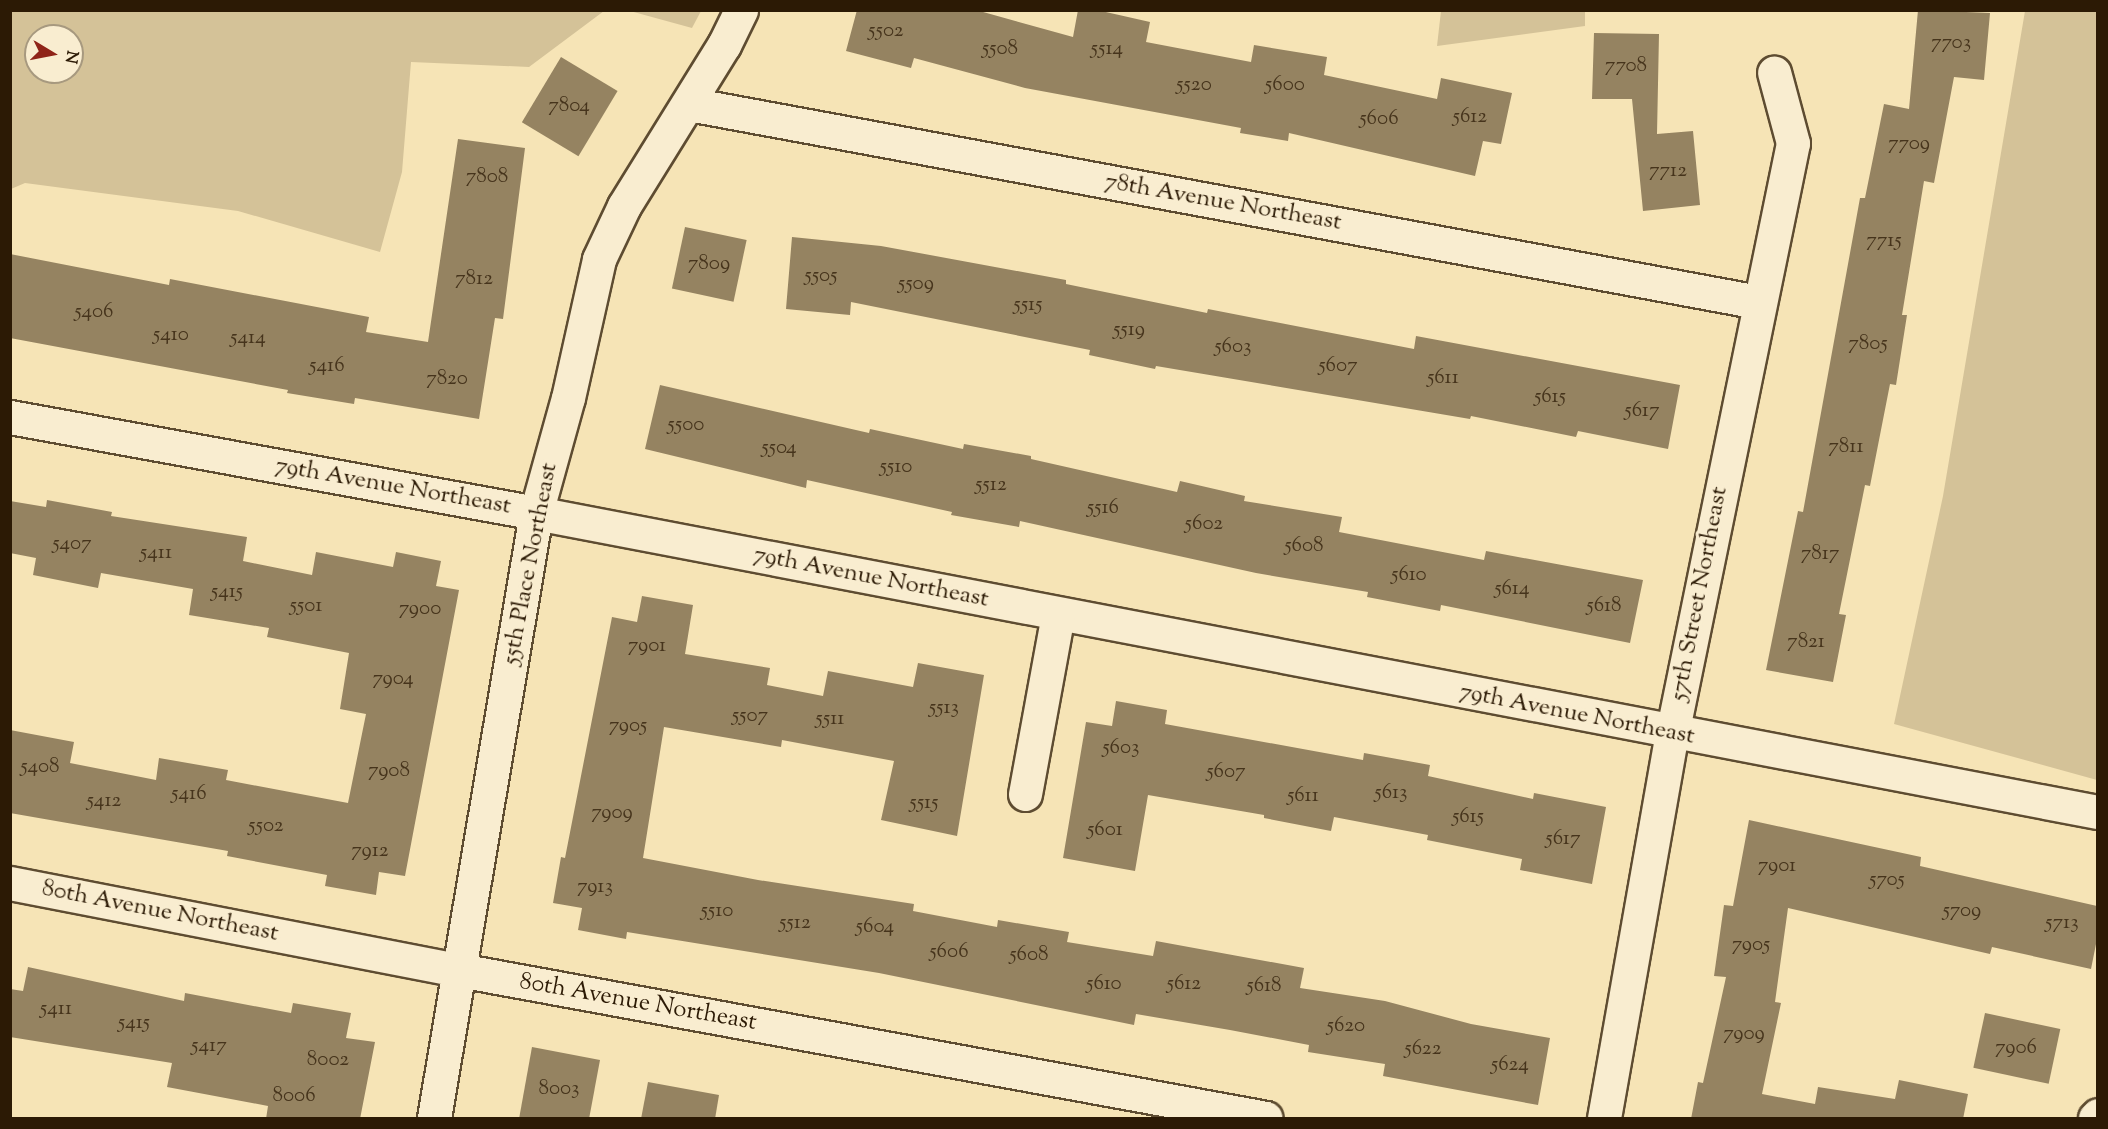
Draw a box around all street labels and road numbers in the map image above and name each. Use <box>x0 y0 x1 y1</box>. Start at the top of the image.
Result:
street label: 78th Avenue Northeast <box>1103 168 1343 238</box>
street label: 79th Avenue Northeast <box>273 452 513 522</box>
street label: 55th Place Northeast <box>497 461 565 667</box>
street label: 57th Street Northeast <box>1665 484 1735 704</box>
street label: 79th Avenue Northeast <box>751 541 991 615</box>
street label: 79th Avenue Northeast <box>1457 678 1697 752</box>
street label: 80th Avenue Northeast <box>39 875 281 949</box>
street label: 80th Avenue Northeast <box>517 968 759 1038</box>

